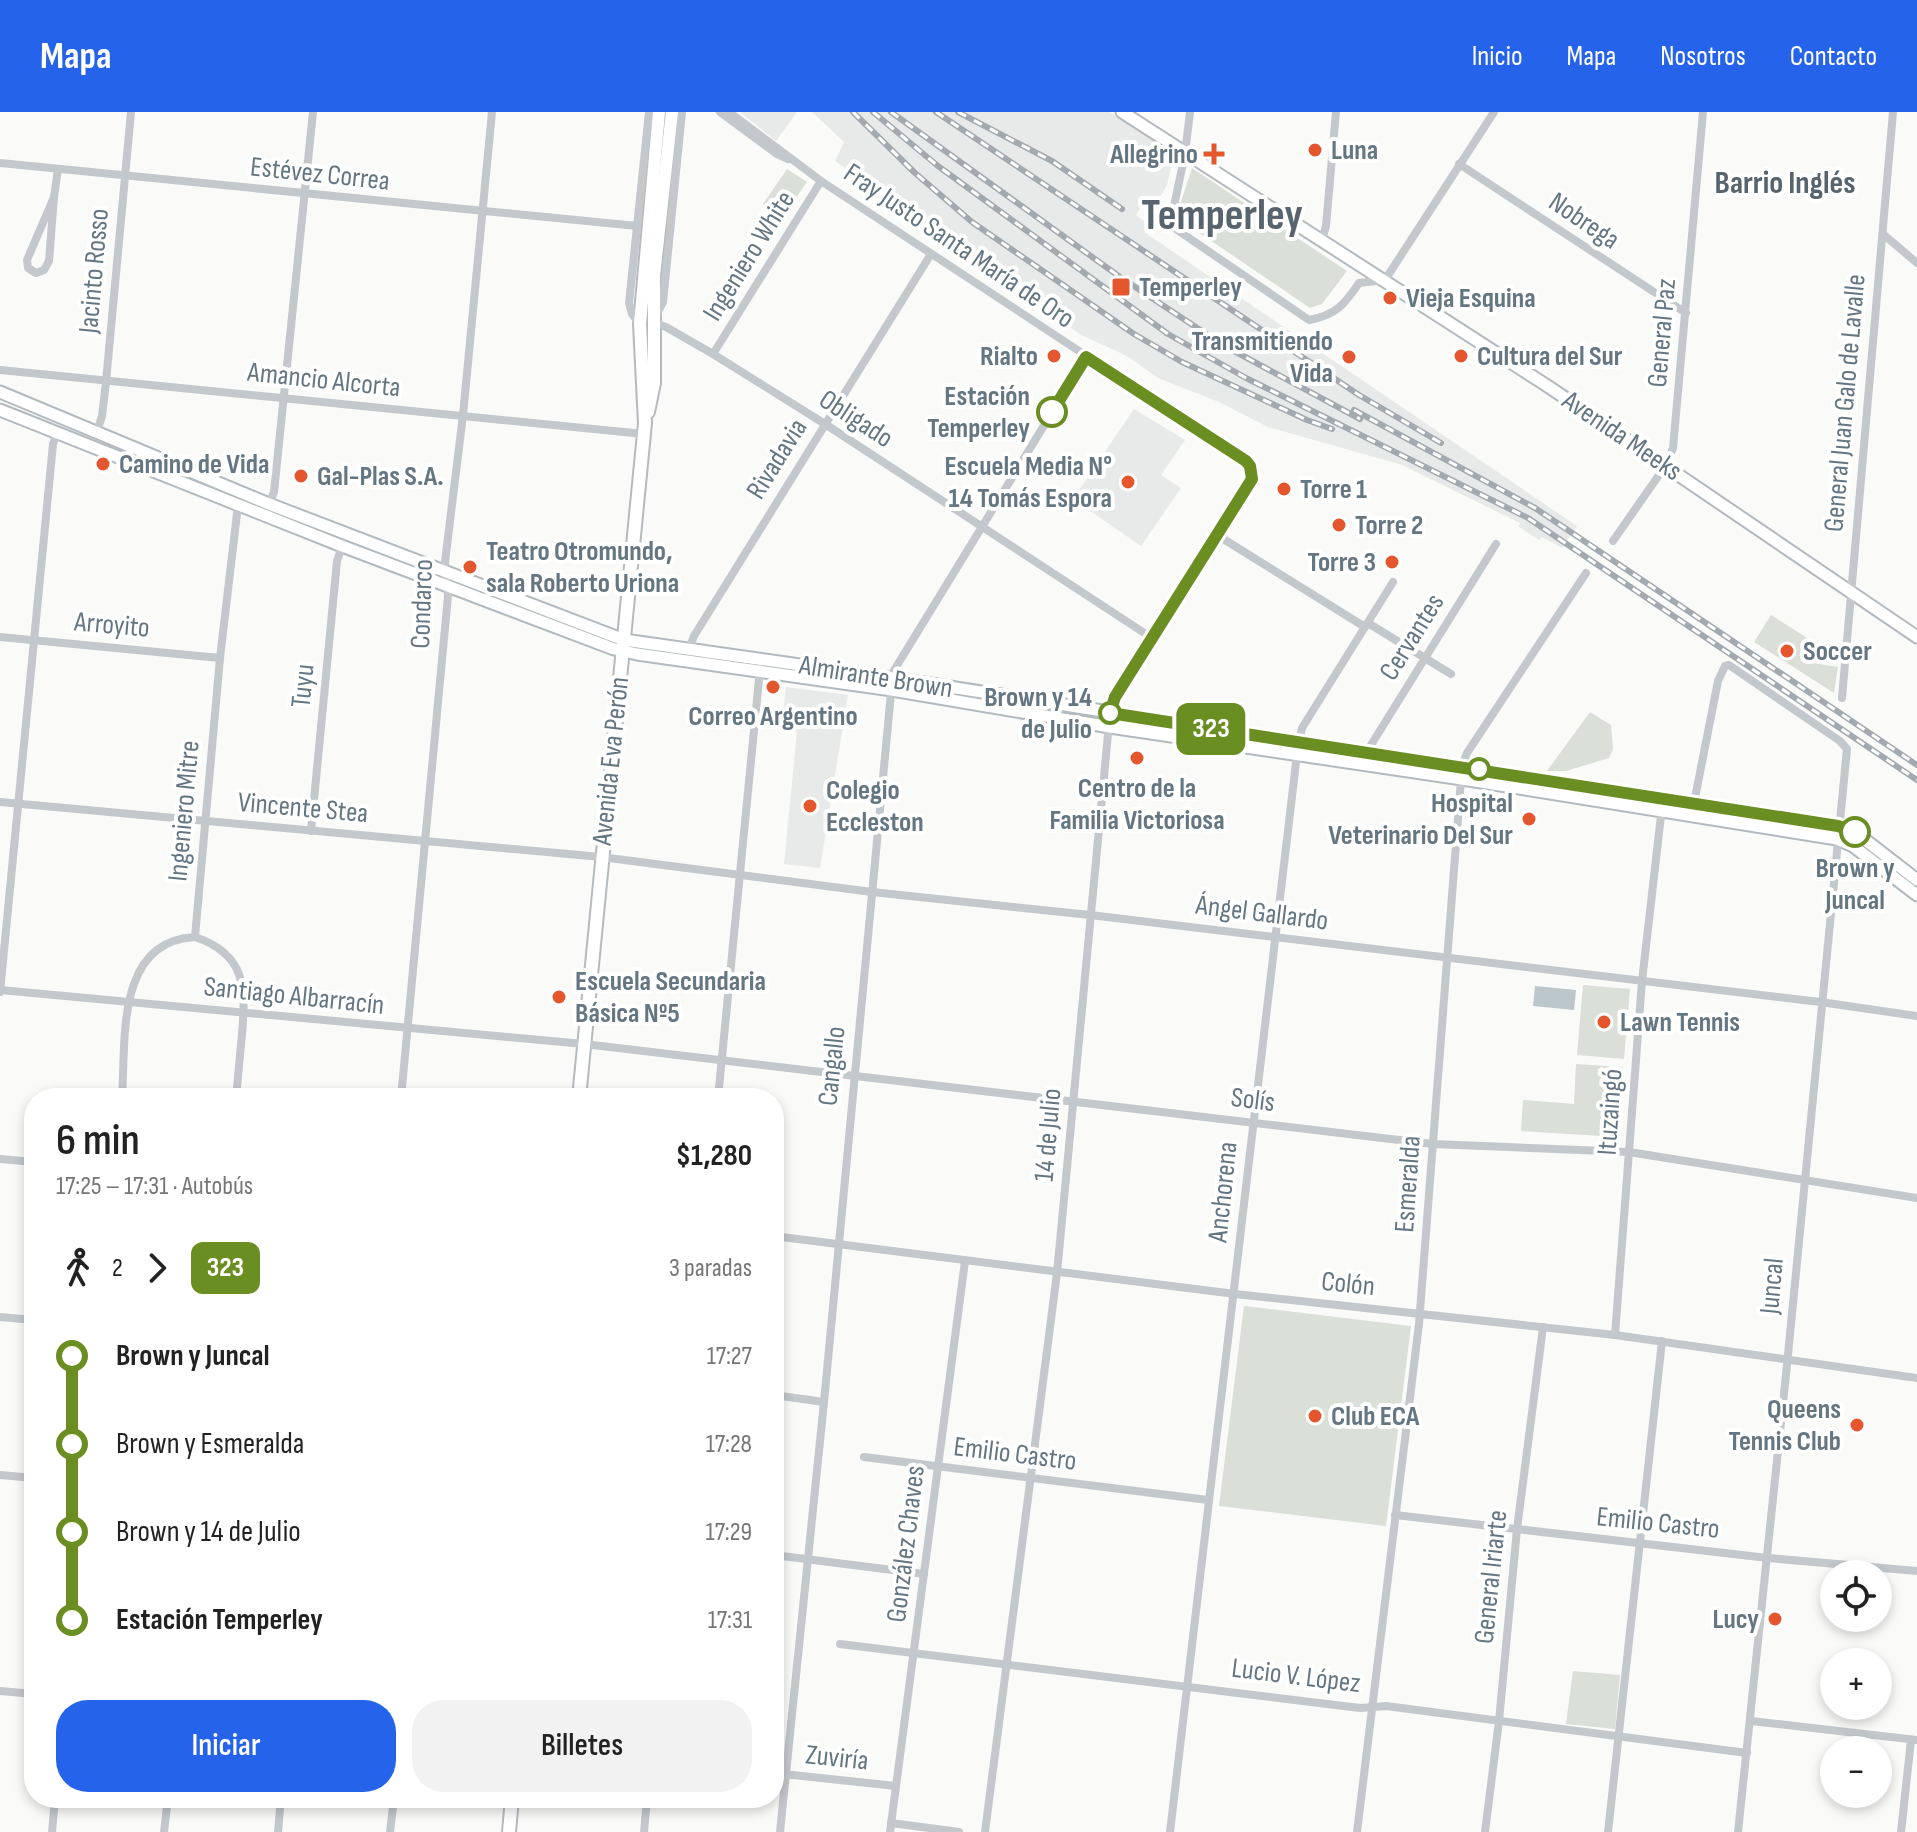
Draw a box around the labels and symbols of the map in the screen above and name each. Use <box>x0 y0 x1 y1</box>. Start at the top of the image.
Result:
place label: Luna <box>1331 134 1378 167</box>
place label: Allegrino <box>1109 138 1198 171</box>
marker: Luna <box>1306 141 1324 159</box>
marker: Allegrino <box>1205 145 1223 163</box>
street label: Estévez Correa <box>249 150 391 198</box>
street label: Fray Justo Santa María de Oro <box>838 157 1080 335</box>
district label: Barrio Inglés <box>1715 164 1855 203</box>
street label: Ingeniero White <box>696 185 802 327</box>
street label: Nobrega <box>1542 186 1626 256</box>
district label: Temperley <box>1141 189 1303 242</box>
street label: Jacinto Rosso <box>72 207 116 336</box>
place label: Temperley <box>1139 271 1242 304</box>
street label: General Juan Galo de Lavalle <box>1817 273 1873 533</box>
marker: Temperley <box>1110 276 1132 298</box>
street label: General Paz <box>1641 277 1683 389</box>
place label: Vieja Esquina <box>1406 282 1536 315</box>
marker: Vieja Esquina <box>1381 289 1399 307</box>
place label: Transmitiendo Vida <box>1191 325 1333 390</box>
place label: Rialto <box>980 340 1038 373</box>
place label: Cultura del Sur <box>1477 340 1623 373</box>
marker: Rialto <box>1045 347 1063 365</box>
marker: Cultura del Sur <box>1452 347 1470 365</box>
marker: Transmitiendo Vida <box>1340 348 1358 366</box>
street label: Amancio Alcorta <box>245 355 402 404</box>
place label: Estación Temperley <box>927 380 1030 445</box>
street label: Obligado <box>813 383 899 455</box>
street label: Avenida Meeks <box>1555 383 1688 488</box>
marker: Estación Temperley <box>1037 397 1067 427</box>
street label: Rivadavia <box>740 413 814 505</box>
place label: Camino de Vida <box>119 448 269 481</box>
place label: Escuela Media N° 14 Tomás Espora <box>944 450 1112 515</box>
marker: Camino de Vida <box>94 455 112 473</box>
place label: Gal-Plas S.A. <box>317 460 444 493</box>
marker: Gal-Plas S.A. <box>292 467 310 485</box>
marker: Escuela Media N° 14 Tomás Espora <box>1119 473 1137 491</box>
place label: Torre 1 <box>1300 473 1367 506</box>
marker: Torre 1 <box>1275 480 1293 498</box>
place label: Torre 2 <box>1355 509 1423 542</box>
marker: Torre 2 <box>1330 516 1348 534</box>
place label: Teatro Otromundo, sala Roberto Uriona <box>486 535 679 600</box>
place label: Torre 3 <box>1307 546 1376 579</box>
marker: Torre 3 <box>1383 553 1401 571</box>
marker: Teatro Otromundo, sala Roberto Uriona <box>461 558 479 576</box>
street label: Condarco <box>404 559 440 649</box>
street label: Cervantes <box>1373 588 1451 686</box>
street label: Arroyito <box>72 605 151 645</box>
place label: Soccer <box>1803 635 1872 668</box>
marker: Soccer <box>1778 642 1796 660</box>
street label: Almirante Brown <box>796 648 955 705</box>
street label: Tuyu <box>284 663 322 709</box>
street label: Avenida Eva Perón <box>586 675 636 848</box>
marker: Correo Argentino <box>764 678 782 696</box>
place label: Brown y 14 de Julio <box>984 681 1092 746</box>
place label: Correo Argentino <box>688 700 858 733</box>
marker: Brown y 14 de Julio <box>1099 702 1121 724</box>
line badge: 323 <box>1165 703 1257 755</box>
street label: Ingeniero Mitre <box>161 739 207 883</box>
marker: Centro de la Familia Victoriosa <box>1128 749 1146 767</box>
unlabelled marker <box>1468 758 1490 780</box>
place label: Centro de la Familia Victoriosa <box>1049 772 1225 837</box>
place label: Colegio Eccleston <box>826 774 924 839</box>
street label: Vincente Stea <box>236 786 370 830</box>
place label: Hospital Veterinario Del Sur <box>1328 787 1513 852</box>
marker: Colegio Eccleston <box>801 797 819 815</box>
marker: Hospital Veterinario Del Sur <box>1520 810 1538 828</box>
marker: Brown y Juncal <box>1840 817 1870 847</box>
place label: Brown y Juncal <box>1815 852 1895 917</box>
street label: Ángel Gallardo <box>1193 888 1330 937</box>
place label: Escuela Secundaria Básica Nº5 <box>575 965 766 1030</box>
street label: Santiago Albarracín <box>202 970 386 1022</box>
marker: Escuela Secundaria Básica Nº5 <box>550 988 568 1006</box>
place label: Lawn Tennis <box>1620 1006 1740 1039</box>
marker: Lawn Tennis <box>1595 1013 1613 1031</box>
street label: Cangallo <box>811 1025 853 1107</box>
street label: Ituzaingó <box>1591 1068 1629 1156</box>
street label: Solís <box>1229 1081 1277 1119</box>
street label: 14 de Julio <box>1027 1087 1069 1183</box>
street label: Esmeralda <box>1388 1135 1428 1233</box>
street label: Anchorena <box>1201 1140 1245 1245</box>
street label: Juncal <box>1753 1257 1791 1316</box>
street label: Colón <box>1320 1265 1376 1303</box>
place label: Queens Tennis Club <box>1728 1393 1841 1458</box>
place label: Club ECA <box>1331 1400 1420 1433</box>
marker: Club ECA <box>1306 1407 1324 1425</box>
marker: Queens Tennis Club <box>1848 1416 1866 1434</box>
street label: Emilio Castro <box>952 1430 1078 1478</box>
street label: González Chaves <box>880 1464 932 1624</box>
street label: Emilio Castro <box>1595 1500 1721 1546</box>
street label: General Iriarte <box>1468 1509 1514 1645</box>
place label: Lucy <box>1712 1603 1759 1636</box>
marker: Lucy <box>1766 1610 1784 1628</box>
street label: Lucio V. López <box>1230 1652 1362 1700</box>
street label: Zuviría <box>804 1738 870 1778</box>

